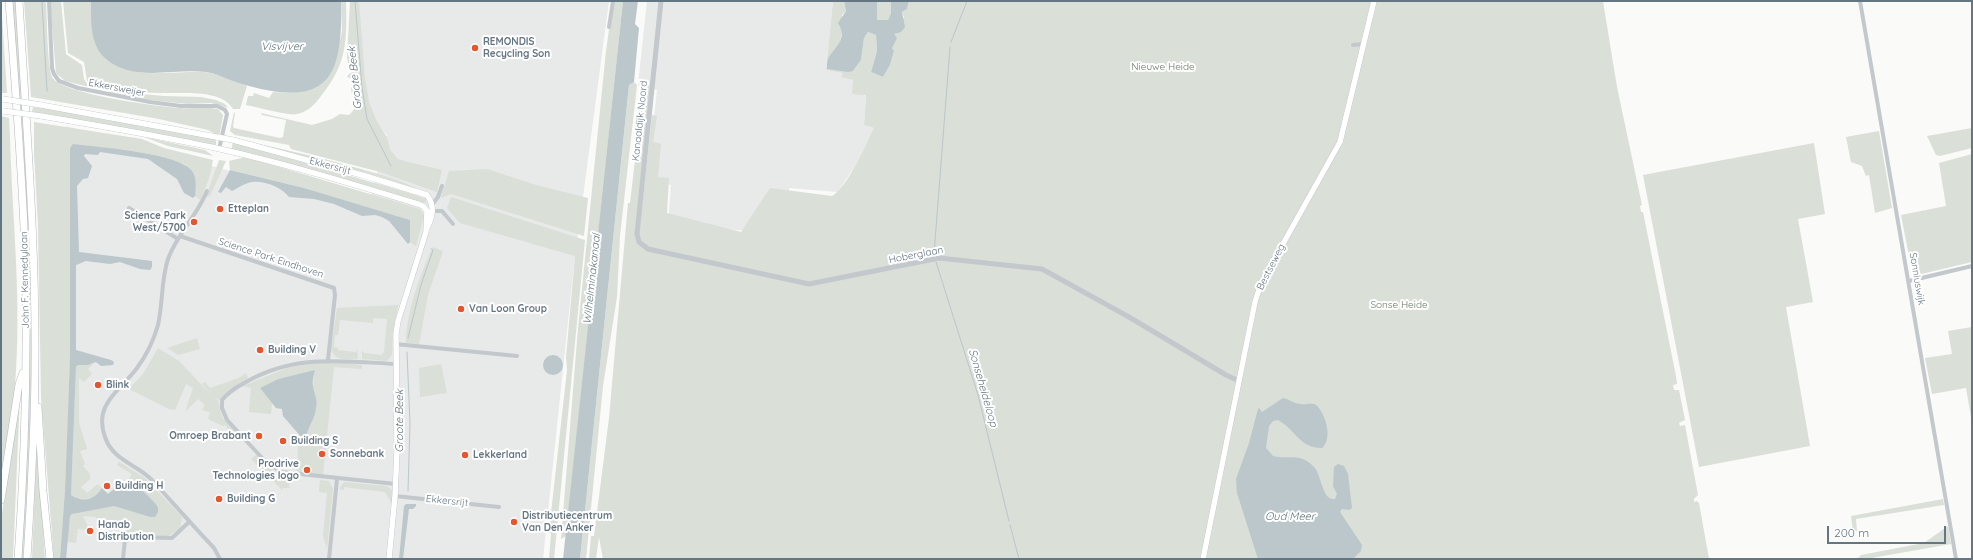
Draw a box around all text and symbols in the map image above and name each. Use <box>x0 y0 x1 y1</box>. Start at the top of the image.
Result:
place label: REMONDIS Recycling Son <box>483 36 550 60</box>
water label: Visvijver <box>261 40 303 54</box>
marker: REMONDIS Recycling Son <box>470 43 480 53</box>
water label: Groote Beek <box>345 46 365 110</box>
park label: Nieuwe Heide <box>1131 61 1195 73</box>
street label: Ekkersweijer <box>87 77 147 99</box>
street label: Kanaaldijk Noord <box>630 80 650 162</box>
street label: Ekkersrijt <box>308 155 352 177</box>
place label: Etteplan <box>228 203 269 215</box>
marker: Etteplan <box>215 204 225 214</box>
place label: Science Park West/5700 <box>124 210 186 234</box>
marker: Science Park West/5700 <box>189 217 199 227</box>
street label: John F. Kennedylaan <box>18 231 32 329</box>
water label: Wilhelminakanaal <box>581 233 603 325</box>
street label: Science Park Eindhoven <box>217 235 325 281</box>
street label: Bestseweg <box>1254 242 1288 292</box>
street label: Hoberglaan <box>888 244 944 266</box>
street label: Sonniuswijk <box>1906 252 1928 306</box>
park label: Sonse Heide <box>1370 299 1428 311</box>
place label: Van Loon Group <box>469 303 547 315</box>
marker: Van Loon Group <box>456 304 466 314</box>
place label: Building V <box>268 344 316 356</box>
marker: Building V <box>255 345 265 355</box>
water label: Sonseheideloop <box>966 347 1000 429</box>
place label: Blink <box>106 379 129 391</box>
marker: Blink <box>93 380 103 390</box>
water label: Groote Beek <box>393 389 407 453</box>
place label: Omroep Brabant <box>169 430 251 442</box>
marker: Omroep Brabant <box>254 431 264 441</box>
place label: Building S <box>291 435 338 447</box>
marker: Building S <box>278 436 288 446</box>
place label: Sonnebank <box>330 448 384 460</box>
marker: Sonnebank <box>317 449 327 459</box>
place label: Lekkerland <box>473 449 527 461</box>
marker: Lekkerland <box>460 450 470 460</box>
place label: Prodrive Technologies logo <box>212 458 299 482</box>
marker: Prodrive Technologies logo <box>302 465 312 475</box>
place label: Building H <box>115 480 163 492</box>
marker: Building H <box>102 481 112 491</box>
place label: Building G <box>227 493 275 505</box>
street label: Ekkersrijt <box>425 493 469 509</box>
marker: Building G <box>214 494 224 504</box>
place label: Distributiecentrum Van Den Anker <box>522 510 612 534</box>
water label: Oud Meer <box>1265 510 1315 524</box>
marker: Distributiecentrum Van Den Anker <box>509 517 519 527</box>
scale bar <box>1829 518 1948 544</box>
place label: Hanab Distribution <box>98 519 154 542</box>
text: 200 m <box>1834 525 1869 540</box>
marker: Hanab Distribution <box>85 526 95 536</box>

